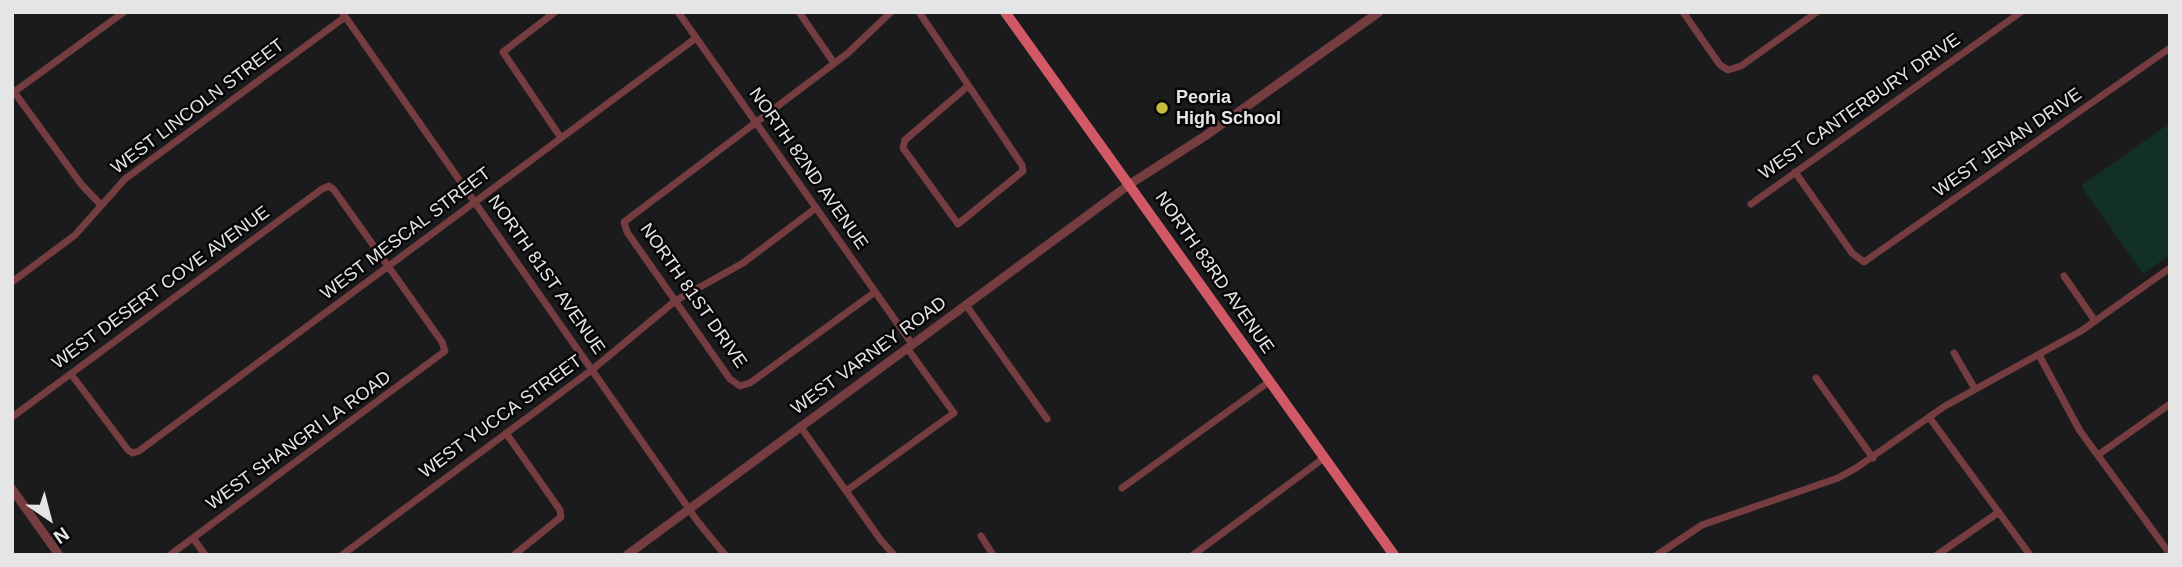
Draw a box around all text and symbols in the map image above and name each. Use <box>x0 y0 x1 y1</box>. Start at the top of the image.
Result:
street label: WEST CANTERBURY DRIVE <box>1755 29 1965 185</box>
street label: WEST LINCOLN STREET <box>107 35 289 179</box>
street label: NORTH 82ND AVENUE <box>744 84 872 254</box>
street label: WEST JENAN DRIVE <box>1930 84 2086 202</box>
place label: Peoria High School <box>1176 87 1281 130</box>
marker: Peoria High School <box>1154 100 1170 116</box>
street label: WEST MESCAL STREET <box>317 163 495 305</box>
street label: NORTH 83RD AVENUE <box>1150 188 1278 358</box>
street label: NORTH 81ST AVENUE <box>483 191 609 359</box>
street label: WEST DESERT COVE AVENUE <box>48 202 274 374</box>
street label: NORTH 81ST DRIVE <box>635 219 751 373</box>
street label: WEST VARNEY ROAD <box>787 292 951 420</box>
street label: WEST YUCCA STREET <box>415 351 587 483</box>
street label: WEST SHANGRI LA ROAD <box>202 367 396 515</box>
north arrow <box>14 483 84 553</box>
text: N <box>50 523 73 548</box>

